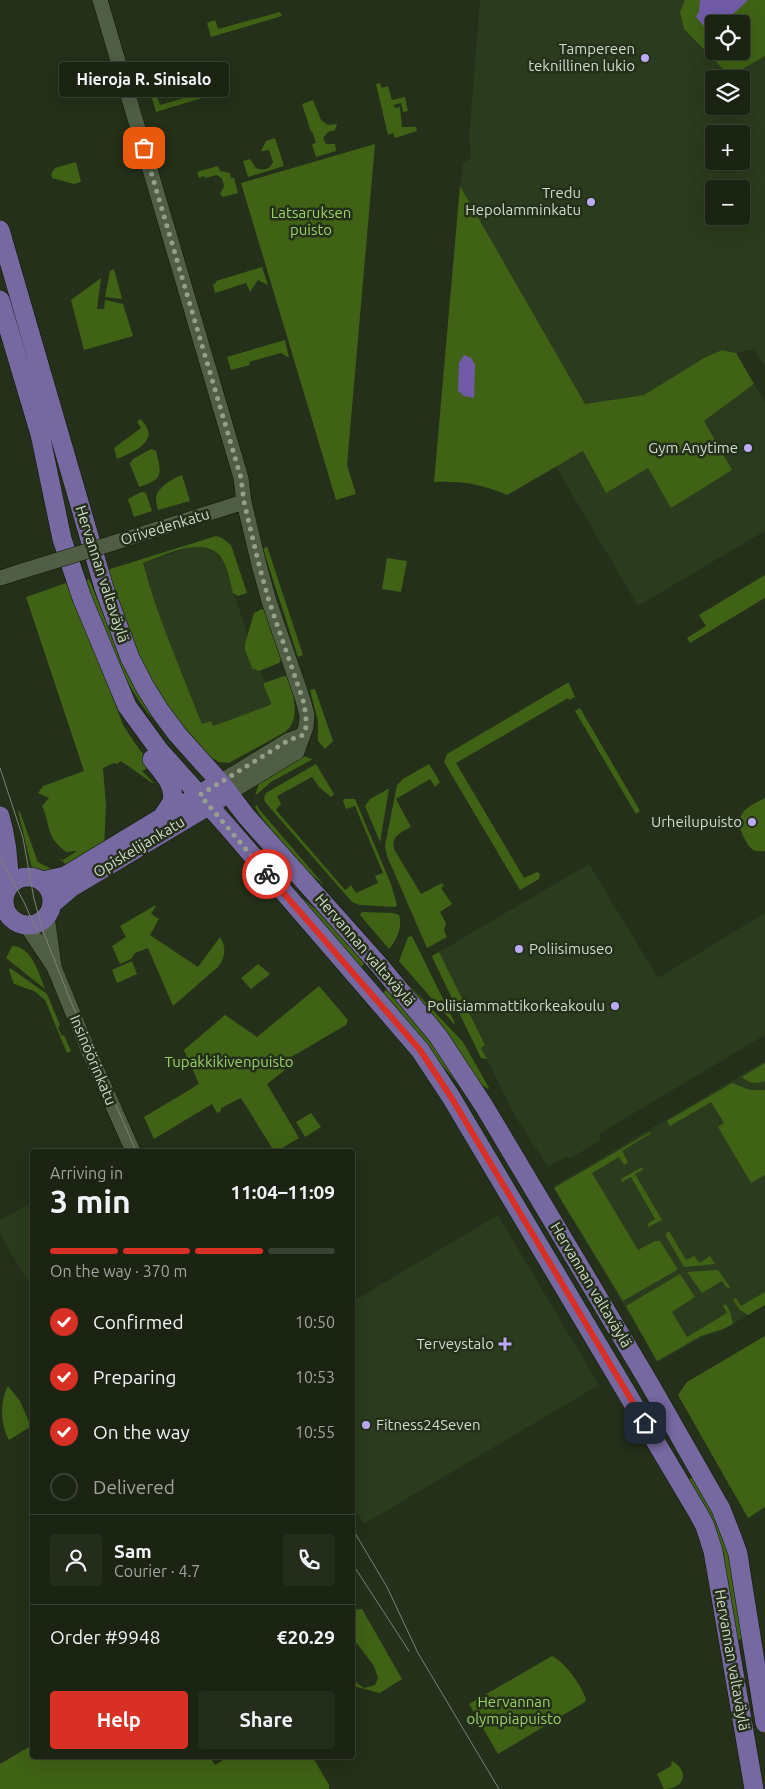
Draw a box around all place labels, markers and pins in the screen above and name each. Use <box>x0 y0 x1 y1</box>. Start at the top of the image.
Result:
place label: Tampereen teknillinen lukio <box>528 40 635 74</box>
marker: Tampereen teknillinen lukio <box>639 52 651 64</box>
callout: Hieroja R. Sinisalo <box>59 63 229 98</box>
pin <box>123 127 165 169</box>
place label: Tredu Hepolamminkatu <box>465 184 581 218</box>
marker: Tredu Hepolamminkatu <box>585 196 597 208</box>
place label: Gym Anytime <box>648 439 738 456</box>
marker: Gym Anytime <box>742 442 754 454</box>
place label: Urheilupuisto <box>651 813 742 830</box>
marker: Urheilupuisto <box>746 816 758 828</box>
place label: Poliisimuseo <box>529 940 613 957</box>
marker: Poliisimuseo <box>513 943 525 955</box>
place label: Poliisiammattikorkeakoulu <box>427 997 605 1014</box>
marker: Poliisiammattikorkeakoulu <box>609 1000 621 1012</box>
place label: Terveystalo <box>416 1335 494 1352</box>
marker: Terveystalo <box>498 1337 512 1351</box>
pin <box>624 1402 666 1444</box>
place label: Fitness24Seven <box>376 1416 481 1433</box>
marker: Fitness24Seven <box>360 1419 372 1431</box>

